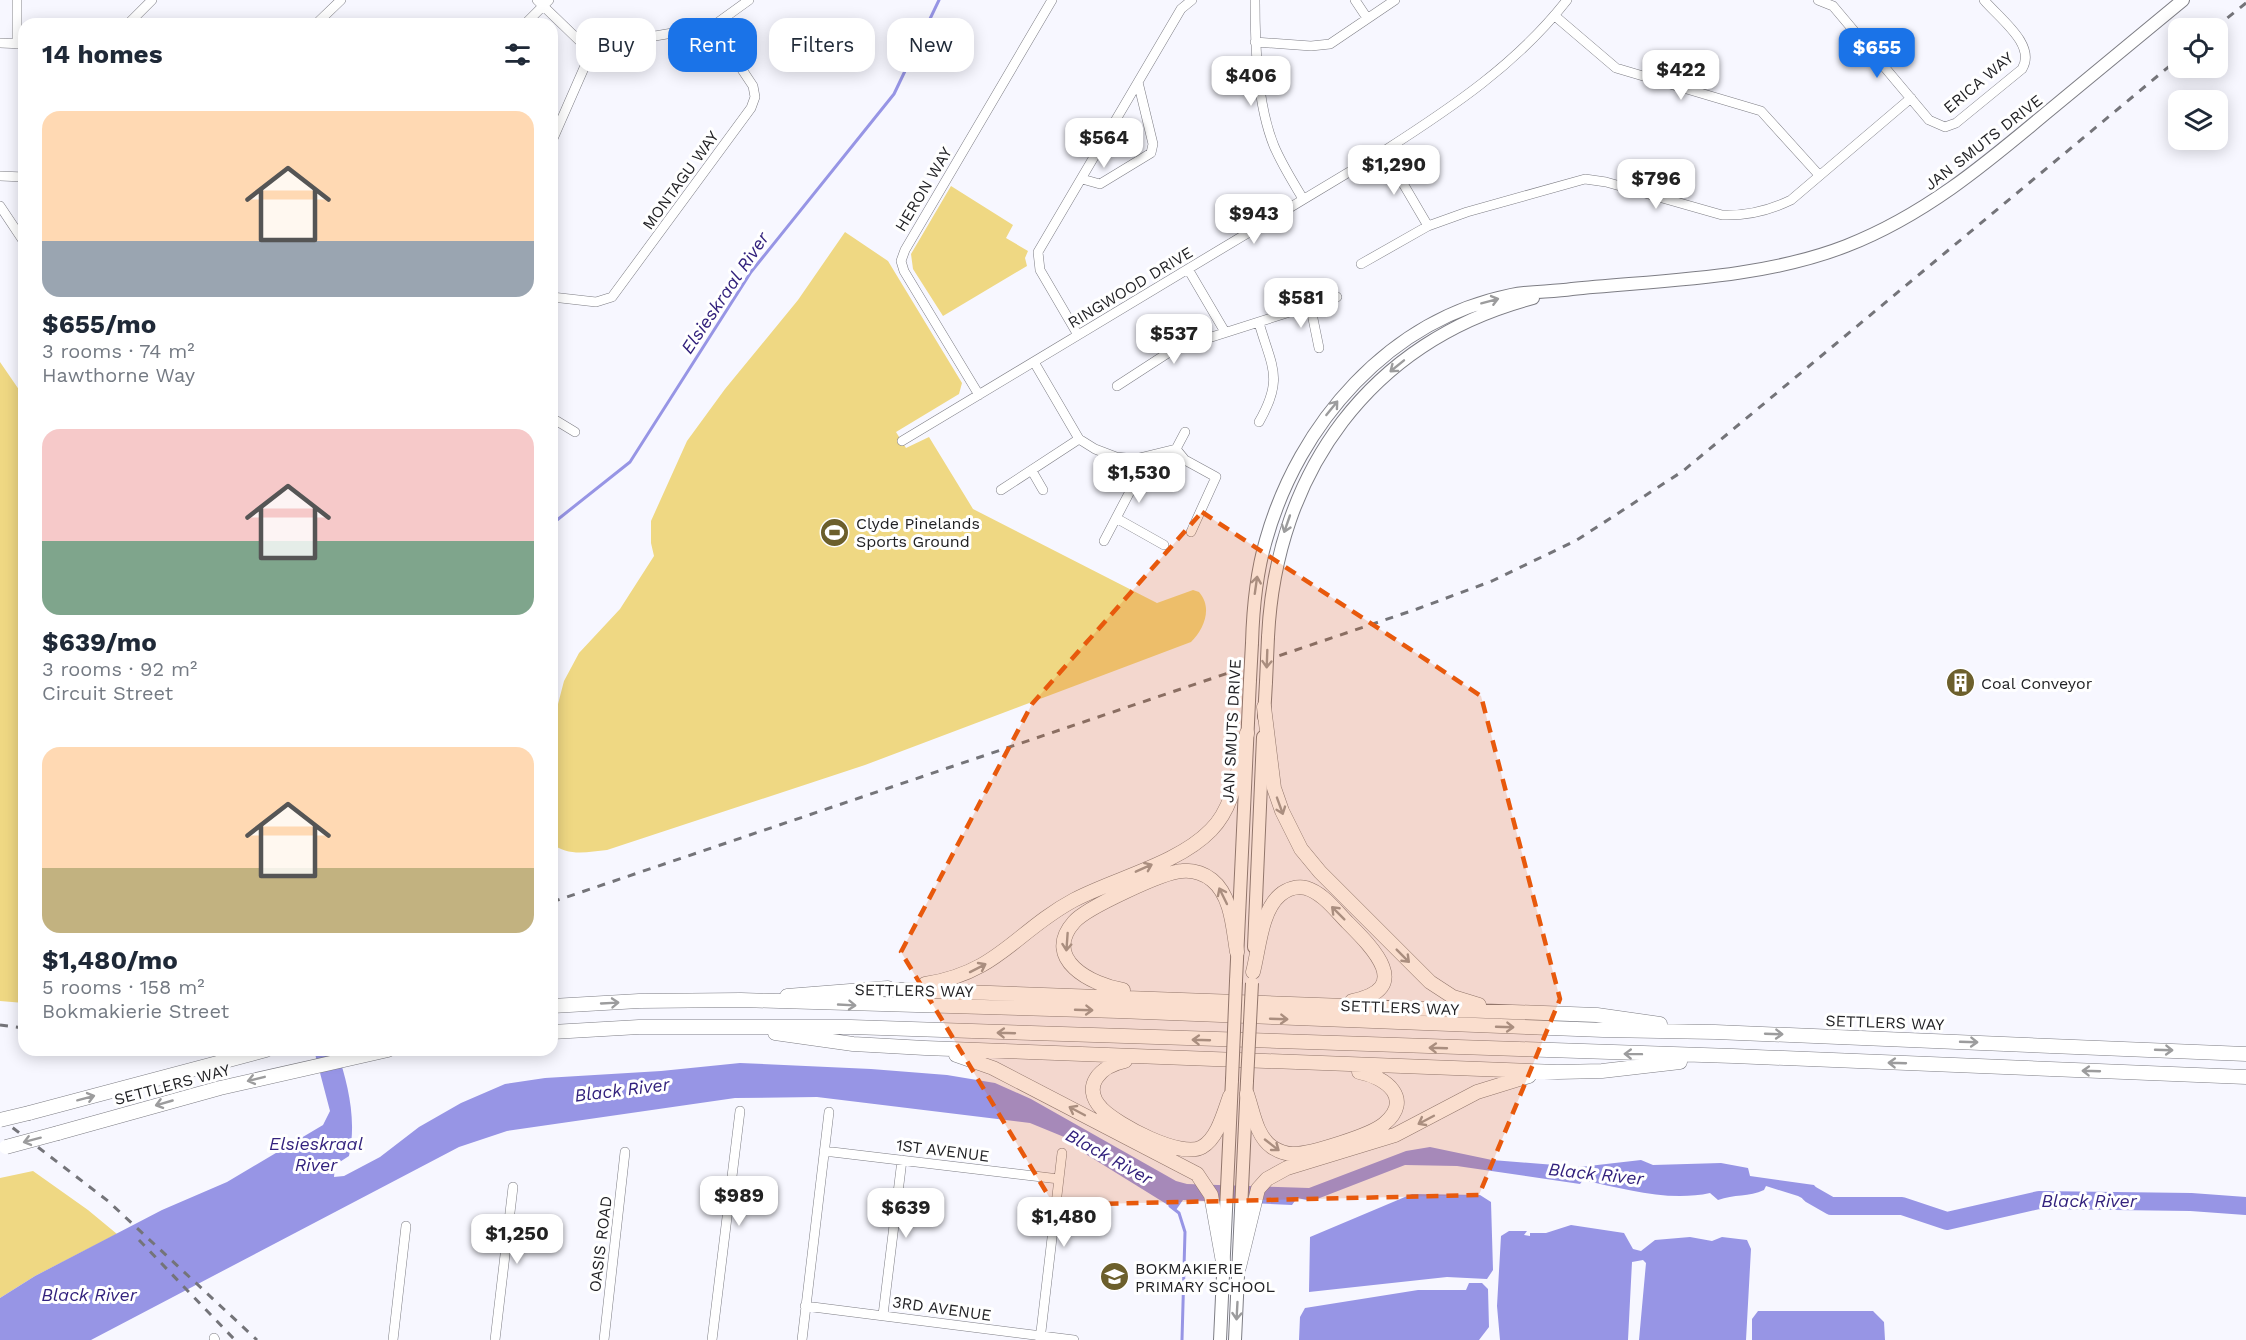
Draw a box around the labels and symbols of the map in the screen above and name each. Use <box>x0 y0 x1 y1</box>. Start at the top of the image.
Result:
pin: $655 <box>1841 28 1913 79</box>
street label: ERICA WAY <box>1940 48 2017 117</box>
pin: $422 <box>1645 50 1717 101</box>
pin: $406 <box>1215 56 1287 107</box>
street label: JAN SMUTS DRIVE <box>1921 91 2046 194</box>
pin: $564 <box>1068 118 1140 169</box>
street label: MONTAGU WAY <box>638 127 723 233</box>
street label: HERON WAY <box>891 144 956 235</box>
pin: $1,290 <box>1345 145 1443 196</box>
pin: $796 <box>1620 159 1692 210</box>
pin: $943 <box>1218 194 1290 245</box>
water label: Elsieskraal River <box>676 227 774 358</box>
street label: RINGWOOD DRIVE <box>1064 243 1196 332</box>
pin: $581 <box>1265 278 1337 329</box>
one-way arrow <box>1480 294 1499 306</box>
pin: $537 <box>1138 314 1210 365</box>
one-way arrow <box>1390 359 1405 373</box>
one-way arrow <box>1326 400 1339 416</box>
pin: $1,530 <box>1090 453 1188 504</box>
place label: Clyde Pinelands Sports Ground <box>856 514 980 551</box>
one-way arrow <box>1281 514 1292 533</box>
sports icon: Clyde Pinelands Sports Ground <box>819 516 851 548</box>
one-way arrow <box>1251 576 1262 595</box>
one-way arrow <box>1261 649 1272 669</box>
street label: JAN SMUTS DRIVE <box>1218 659 1245 803</box>
building icon: Coal Conveyor <box>1944 667 1976 699</box>
place label: Coal Conveyor <box>1981 674 2093 693</box>
one-way arrow <box>1276 796 1287 815</box>
one-way arrow <box>1135 862 1153 874</box>
one-way arrow <box>1216 887 1228 905</box>
one-way arrow <box>1331 905 1346 920</box>
one-way arrow <box>1061 932 1072 952</box>
one-way arrow <box>1395 949 1410 963</box>
one-way arrow <box>968 961 986 973</box>
street label: SETTLERS WAY <box>854 980 974 1001</box>
street label: SETTLERS WAY <box>1340 996 1460 1019</box>
one-way arrow <box>600 997 620 1008</box>
one-way arrow <box>837 1000 857 1011</box>
one-way arrow <box>1074 1004 1094 1016</box>
street label: SETTLERS WAY <box>1825 1011 1945 1034</box>
one-way arrow <box>1268 1013 1288 1024</box>
one-way arrow <box>1494 1021 1514 1033</box>
one-way arrow <box>997 1027 1017 1038</box>
one-way arrow <box>1763 1029 1783 1040</box>
one-way arrow <box>1191 1034 1211 1045</box>
one-way arrow <box>1958 1037 1978 1048</box>
one-way arrow <box>1428 1042 1448 1054</box>
one-way arrow <box>2153 1045 2173 1056</box>
one-way arrow <box>1623 1048 1643 1060</box>
one-way arrow <box>1887 1057 1907 1068</box>
street label: SETTLERS WAY <box>112 1060 232 1109</box>
one-way arrow <box>2082 1065 2102 1076</box>
one-way arrow <box>247 1073 266 1085</box>
water label: Black River <box>573 1073 672 1106</box>
one-way arrow <box>76 1091 95 1103</box>
one-way arrow <box>155 1098 174 1109</box>
one-way arrow <box>1069 1105 1086 1117</box>
one-way arrow <box>1417 1115 1435 1127</box>
water label: Black River <box>1062 1124 1157 1189</box>
water label: Elsieskraal River <box>269 1133 363 1175</box>
one-way arrow <box>23 1135 42 1146</box>
street label: 1ST AVENUE <box>895 1135 991 1166</box>
one-way arrow <box>1264 1138 1280 1151</box>
water label: Black River <box>1547 1158 1646 1189</box>
pin: $989 <box>703 1176 775 1227</box>
pin: $639 <box>870 1188 942 1239</box>
water label: Black River <box>2041 1190 2138 1211</box>
street label: OASIS ROAD <box>585 1195 616 1293</box>
pin: $1,480 <box>1015 1197 1113 1248</box>
pin: $1,250 <box>468 1214 566 1265</box>
place label: BOKMAKIERIE PRIMARY SCHOOL <box>1135 1259 1275 1296</box>
school or university icon: BOKMAKIERIE PRIMARY SCHOOL <box>1098 1261 1130 1293</box>
water label: Black River <box>41 1284 138 1305</box>
street label: 3RD AVENUE <box>891 1292 993 1325</box>
one-way arrow <box>1231 1301 1242 1321</box>

